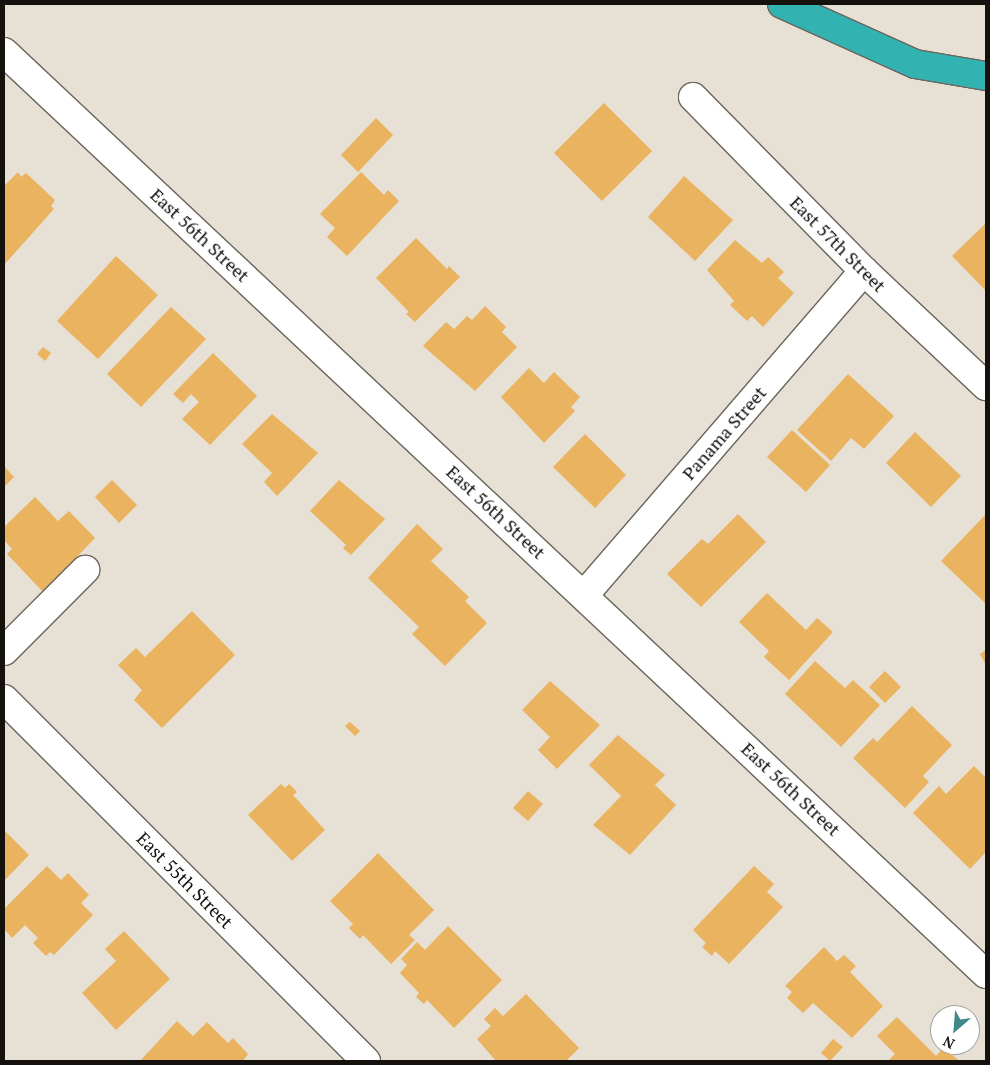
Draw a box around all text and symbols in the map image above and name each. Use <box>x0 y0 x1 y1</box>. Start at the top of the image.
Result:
street label: East 56th Street <box>146 184 254 286</box>
street label: East 57th Street <box>786 192 890 296</box>
street label: Panama Street <box>678 382 770 484</box>
street label: East 56th Street <box>442 461 550 563</box>
street label: East 56th Street <box>737 738 845 840</box>
street label: East 55th Street <box>132 827 238 933</box>
north arrow <box>930 1005 980 1055</box>
text: N <box>939 1032 957 1054</box>

